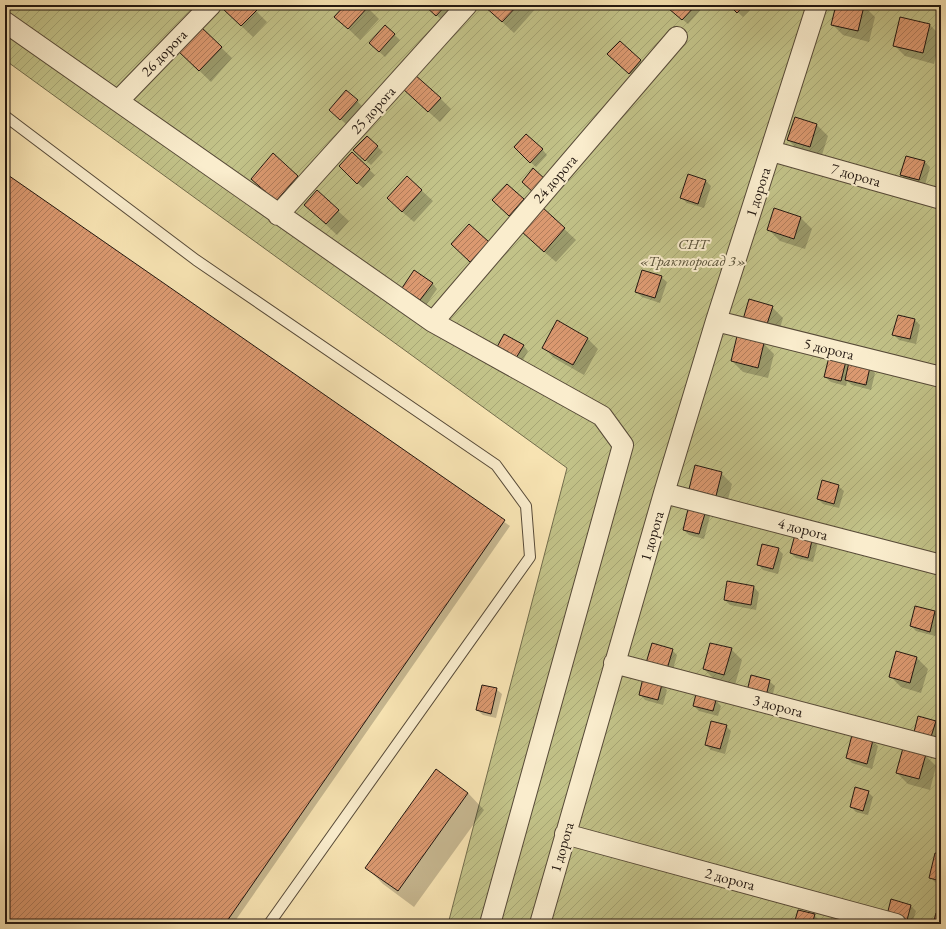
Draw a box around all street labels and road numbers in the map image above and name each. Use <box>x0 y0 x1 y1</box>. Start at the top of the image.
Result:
street label: 26 дорога <box>137 25 191 80</box>
street label: 25 дорога <box>346 82 399 138</box>
street label: 24 дорога <box>528 150 581 207</box>
street label: 7 дорога <box>829 158 883 191</box>
street label: 1 дорога <box>741 165 774 219</box>
street label: 5 дорога <box>802 333 856 364</box>
street label: 1 дорога <box>635 509 668 563</box>
street label: 4 дорога <box>776 513 830 544</box>
street label: 3 дорога <box>751 690 805 721</box>
street label: 1 дорога <box>545 820 578 874</box>
street label: 2 дорога <box>703 863 757 894</box>

